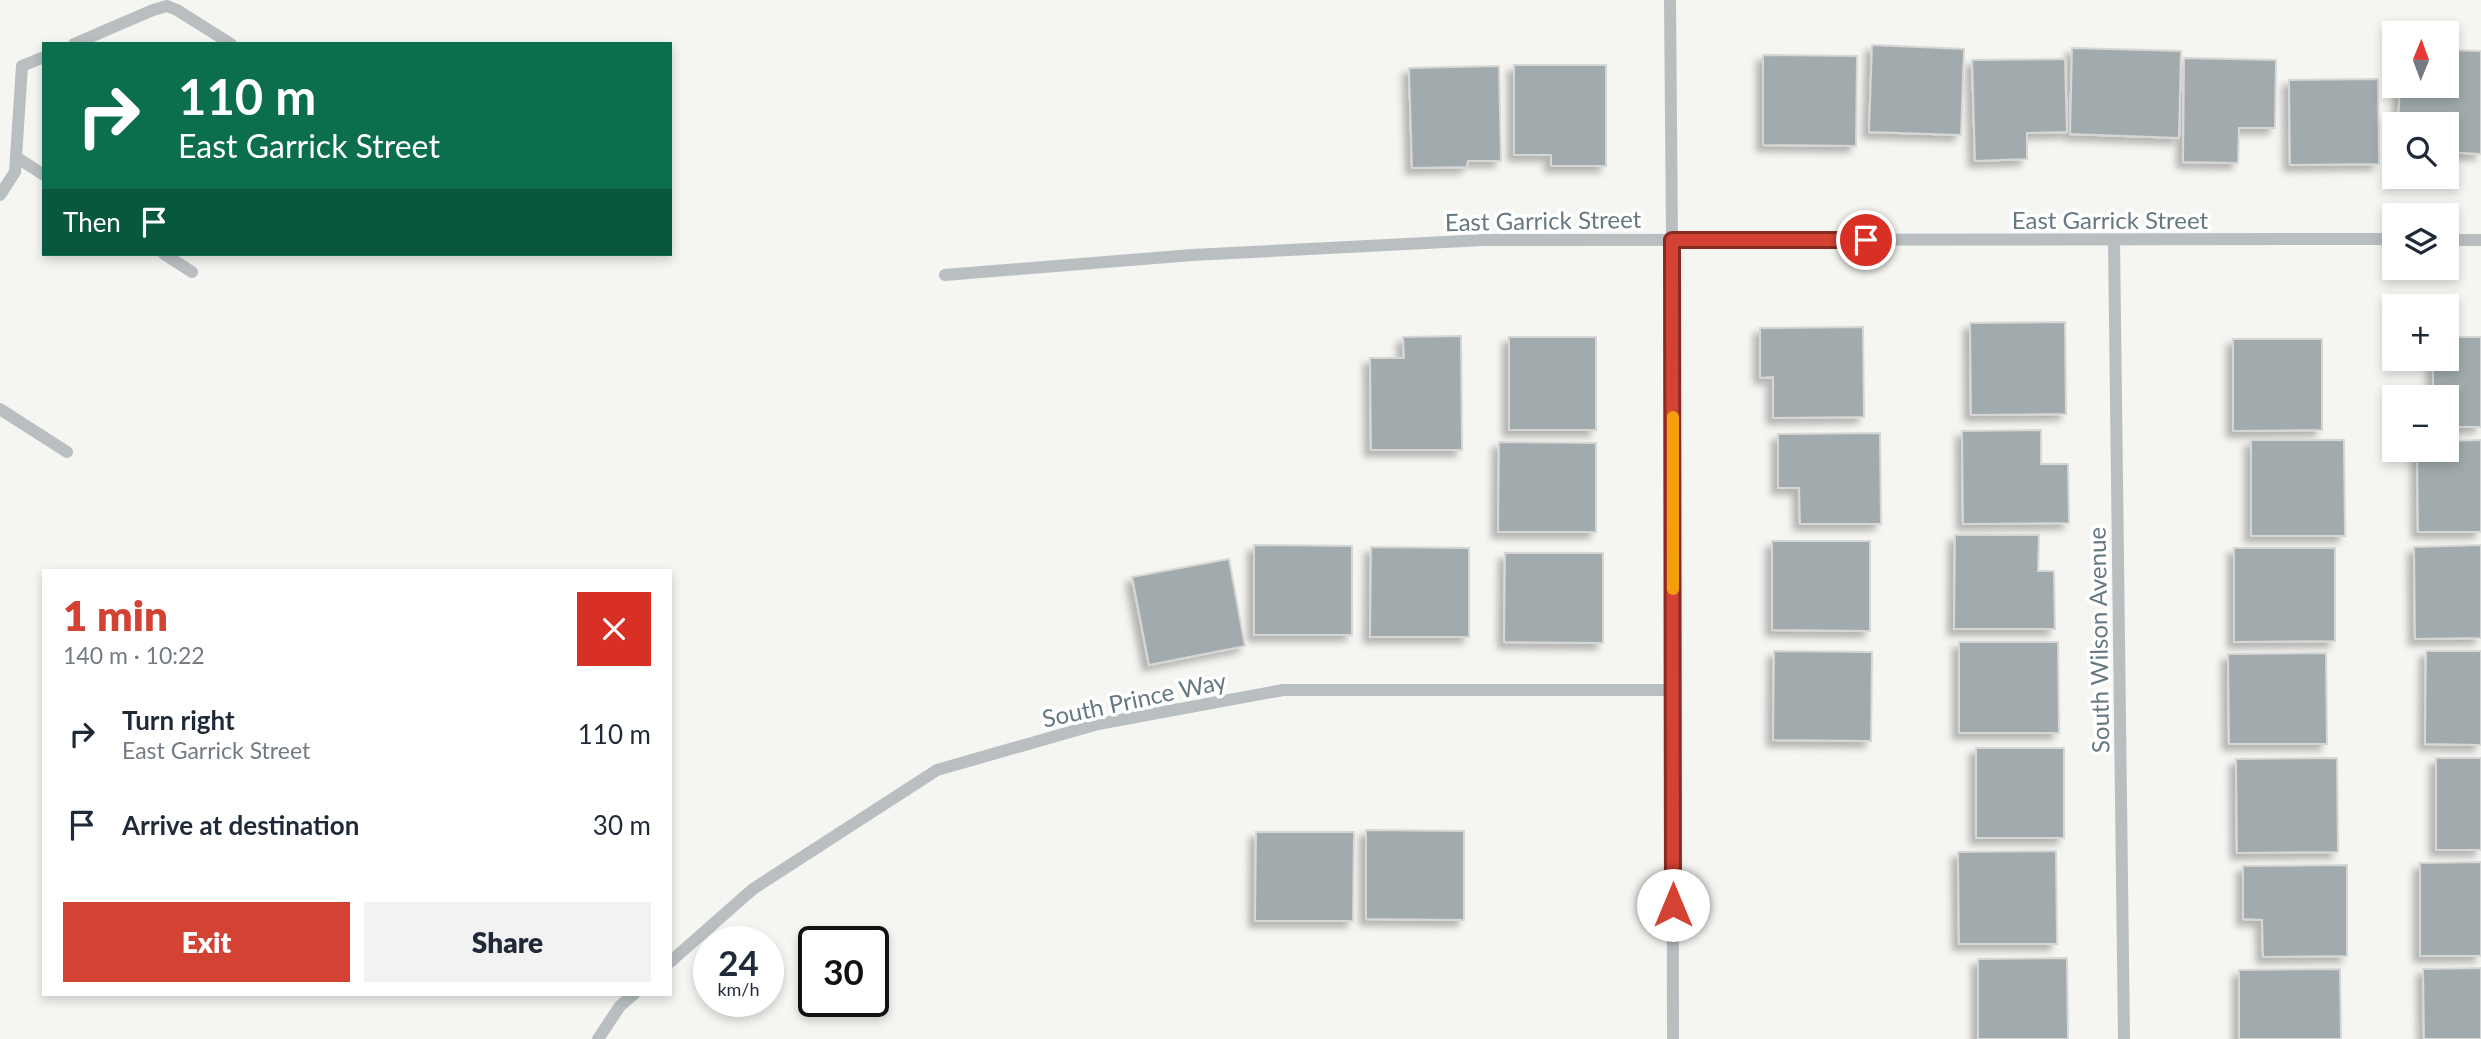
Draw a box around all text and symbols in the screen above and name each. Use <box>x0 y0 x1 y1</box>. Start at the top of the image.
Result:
north arrow <box>2382 21 2459 98</box>
map controls <box>2382 21 2459 462</box>
text: 110 m <box>178 67 316 125</box>
icon: right <box>63 70 154 161</box>
button: search <box>2382 112 2459 189</box>
text: East Garrick Street <box>178 126 440 165</box>
icon: arrive <box>135 203 173 241</box>
button: layers <box>2382 203 2459 280</box>
street label: East Garrick Street <box>1445 204 1642 236</box>
street label: East Garrick Street <box>2012 205 2209 234</box>
text: Then <box>63 206 121 238</box>
pin <box>1836 210 1896 270</box>
icon: arrive <box>1847 221 1885 259</box>
button: + <box>2382 294 2459 371</box>
button: − <box>2382 385 2459 462</box>
street label: South Wilson Avenue <box>2082 527 2114 753</box>
text: 1 min <box>63 590 168 640</box>
button: close <box>577 592 651 666</box>
text: 140 m · 10:22 <box>63 641 205 669</box>
street label: South Prince Way <box>1039 665 1229 733</box>
text: Turn right <box>122 704 235 736</box>
icon: right <box>63 715 101 753</box>
text: 110 m <box>578 718 651 750</box>
text: East Garrick Street <box>122 736 310 764</box>
icon: arrive <box>63 806 101 844</box>
text: Arrive at destination <box>122 809 359 841</box>
text: 30 m <box>593 809 651 841</box>
position arrow <box>1636 868 1710 942</box>
button: Exit <box>63 902 350 982</box>
button: Share <box>364 902 651 982</box>
speed limit sign: 30 <box>798 926 889 1017</box>
text: 24 <box>718 941 759 983</box>
text: km/h <box>717 978 760 1000</box>

